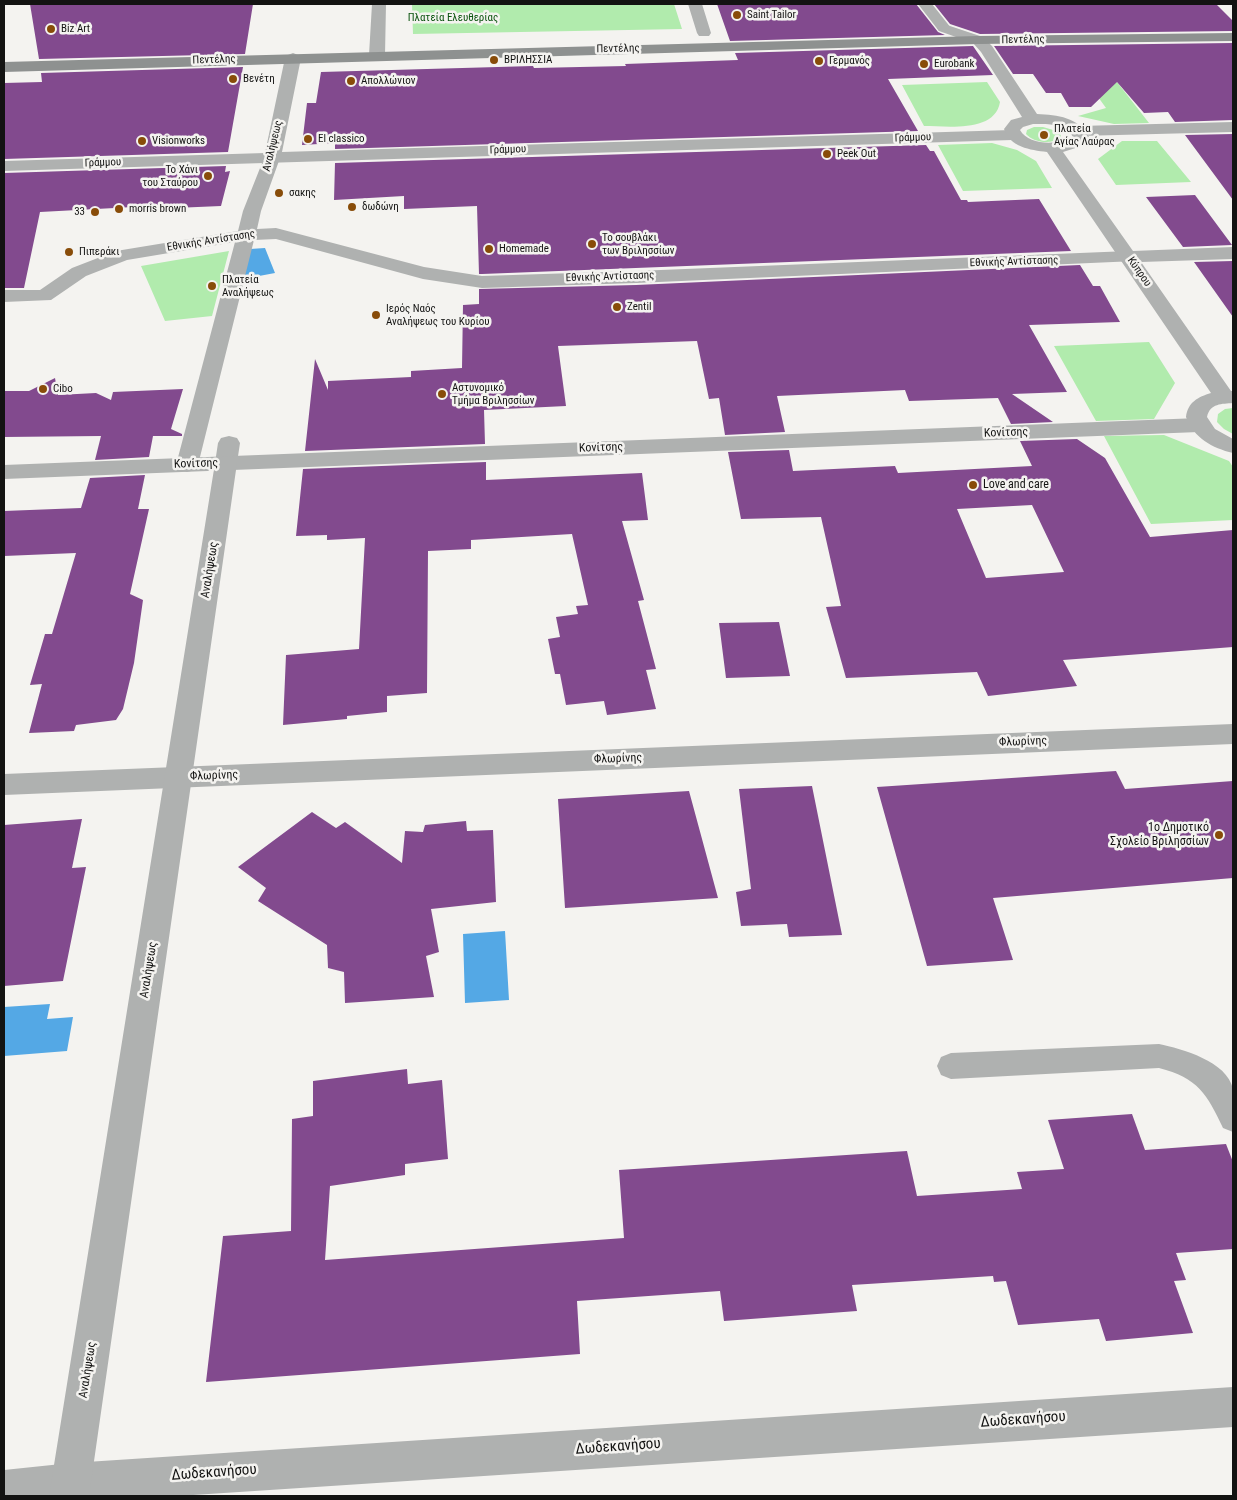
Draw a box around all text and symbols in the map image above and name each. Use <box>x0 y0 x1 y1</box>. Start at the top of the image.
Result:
place label: Saint Tailor <box>747 8 796 22</box>
marker: Saint Tailor <box>731 9 743 21</box>
park label: Πλατεία Ελευθερίας <box>408 11 498 25</box>
place label: Biz Art <box>61 22 90 36</box>
marker: Biz Art <box>45 23 57 35</box>
street label: Πεντέλης <box>1001 33 1045 47</box>
street label: Πεντέλης <box>596 42 640 56</box>
street label: Πεντέλης <box>192 53 236 67</box>
place label: ΒΡΙΛΗΣΣΙΑ <box>504 53 552 67</box>
marker: ΒΡΙΛΗΣΣΙΑ <box>488 54 500 66</box>
place label: Γερμανός <box>829 54 870 68</box>
marker: Γερμανός <box>813 55 825 67</box>
place label: Eurobank <box>934 57 974 71</box>
marker: Eurobank <box>918 58 930 70</box>
place label: Βενέτη <box>243 72 275 86</box>
marker: Βενέτη <box>227 73 239 85</box>
place label: Απολλώνιον <box>361 74 415 88</box>
marker: Απολλώνιον <box>345 75 357 87</box>
street label: Αναλήψεως <box>260 119 286 173</box>
place label: Πλατεία Αγίας Λαύρας <box>1054 122 1115 148</box>
marker: Πλατεία Αγίας Λαύρας <box>1038 129 1050 141</box>
street label: Γράμμου <box>894 131 932 145</box>
place label: El classico <box>318 132 365 146</box>
marker: El classico <box>302 133 314 145</box>
place label: Visionworks <box>152 134 205 148</box>
marker: Visionworks <box>136 135 148 147</box>
street label: Γράμμου <box>489 143 527 157</box>
place label: Peek Out <box>837 147 876 161</box>
marker: Peek Out <box>821 148 833 160</box>
street label: Γράμμου <box>84 156 122 170</box>
place label: Το Χάνι του Σταύρου <box>142 163 198 189</box>
marker: Το Χάνι του Σταύρου <box>202 170 214 182</box>
place label: σακης <box>289 186 316 200</box>
marker: σακης <box>273 187 285 199</box>
place label: δωδώνη <box>362 200 399 214</box>
marker: δωδώνη <box>346 201 358 213</box>
place label: morris brown <box>129 202 186 216</box>
marker: morris brown <box>113 203 125 215</box>
place label: 33 <box>74 205 85 219</box>
marker: 33 <box>89 206 101 218</box>
street label: Εθνικής Αντίστασης <box>166 228 256 254</box>
place label: Το σουβλάκι των Βριλησσίων <box>602 231 674 257</box>
marker: Το σουβλάκι των Βριλησσίων <box>586 238 598 250</box>
place label: Homemade <box>499 242 549 256</box>
marker: Homemade <box>483 243 495 255</box>
place label: Πιπεράκι <box>79 245 120 259</box>
marker: Πιπεράκι <box>63 246 75 258</box>
street label: Εθνικής Αντίστασης <box>969 254 1059 270</box>
street label: Κύπρου <box>1124 255 1154 289</box>
street label: Εθνικής Αντίστασης <box>565 269 655 285</box>
place label: Πλατεία Αναλήψεως <box>222 273 274 299</box>
marker: Πλατεία Αναλήψεως <box>206 280 218 292</box>
place label: Zentil <box>627 300 651 314</box>
marker: Zentil <box>611 301 623 313</box>
place label: Ιερός Ναός Αναλήψεως του Κυρίου <box>386 302 490 328</box>
marker: Ιερός Ναός Αναλήψεως του Κυρίου <box>370 309 382 321</box>
place label: Αστυνομικό Τμήμα Βριλησσίων <box>452 381 535 407</box>
place label: Cibo <box>53 382 73 396</box>
marker: Cibo <box>37 383 49 395</box>
marker: Αστυνομικό Τμήμα Βριλησσίων <box>436 388 448 400</box>
street label: Κονίτσης <box>984 425 1028 441</box>
street label: Κονίτσης <box>579 440 623 456</box>
street label: Κονίτσης <box>174 456 218 472</box>
place label: Love and care <box>983 478 1049 492</box>
marker: Love and care <box>967 479 979 491</box>
street label: Αναλήψεως <box>198 541 222 599</box>
street label: Φλωρίνης <box>999 734 1047 750</box>
street label: Φλωρίνης <box>594 751 642 767</box>
street label: Φλωρίνης <box>190 768 238 784</box>
place label: 1ο Δημοτικό Σχολείο Βριλησσίων <box>1110 821 1209 849</box>
marker: 1ο Δημοτικό Σχολείο Βριλησσίων <box>1213 829 1225 841</box>
street label: Αναλήψεως <box>137 941 161 999</box>
street label: Αναλήψεως <box>76 1341 100 1399</box>
street label: Δωδεκανήσου <box>980 1408 1066 1432</box>
street label: Δωδεκανήσου <box>575 1435 661 1459</box>
street label: Δωδεκανήσου <box>171 1461 257 1485</box>

